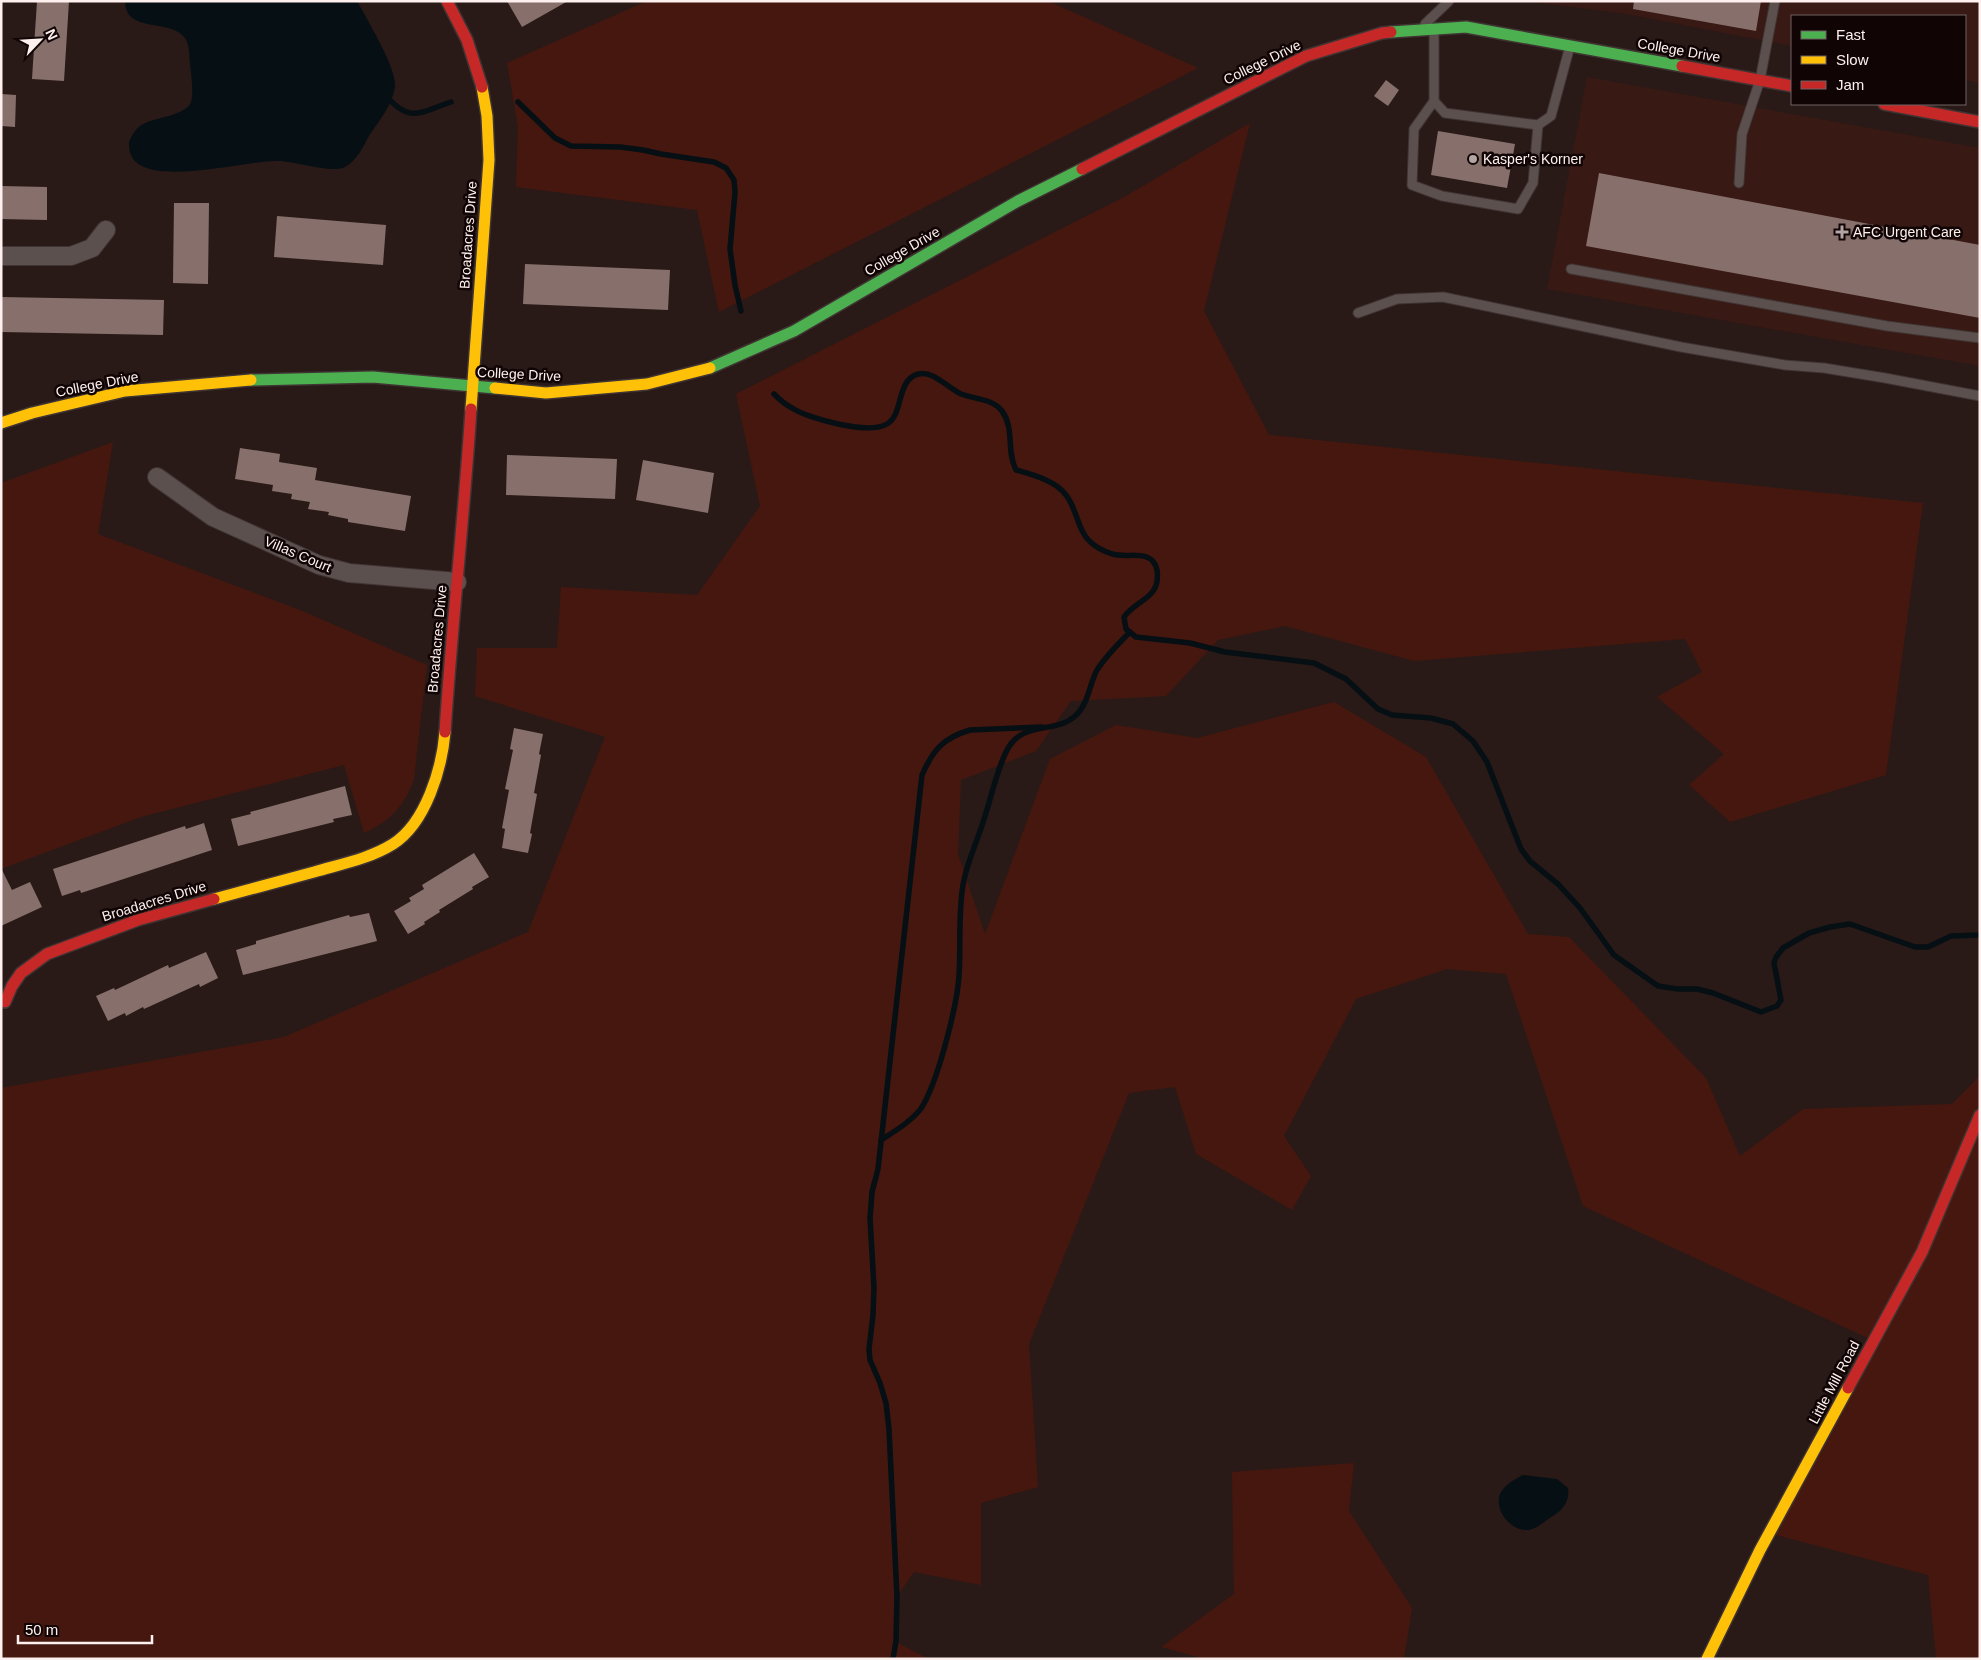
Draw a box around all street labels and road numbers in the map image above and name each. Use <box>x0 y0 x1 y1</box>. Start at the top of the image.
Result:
street label: College Drive <box>1636 35 1722 65</box>
street label: College Drive <box>1221 36 1303 88</box>
street label: Broadacres Drive <box>456 180 480 290</box>
street label: College Drive <box>862 223 943 279</box>
street label: College Drive <box>477 364 562 384</box>
street label: College Drive <box>54 368 140 400</box>
street label: Villas Court <box>262 533 334 575</box>
street label: Broadacres Drive <box>424 584 450 694</box>
street label: Broadacres Drive <box>100 877 208 924</box>
street label: Little Mill Road <box>1805 1338 1863 1426</box>

